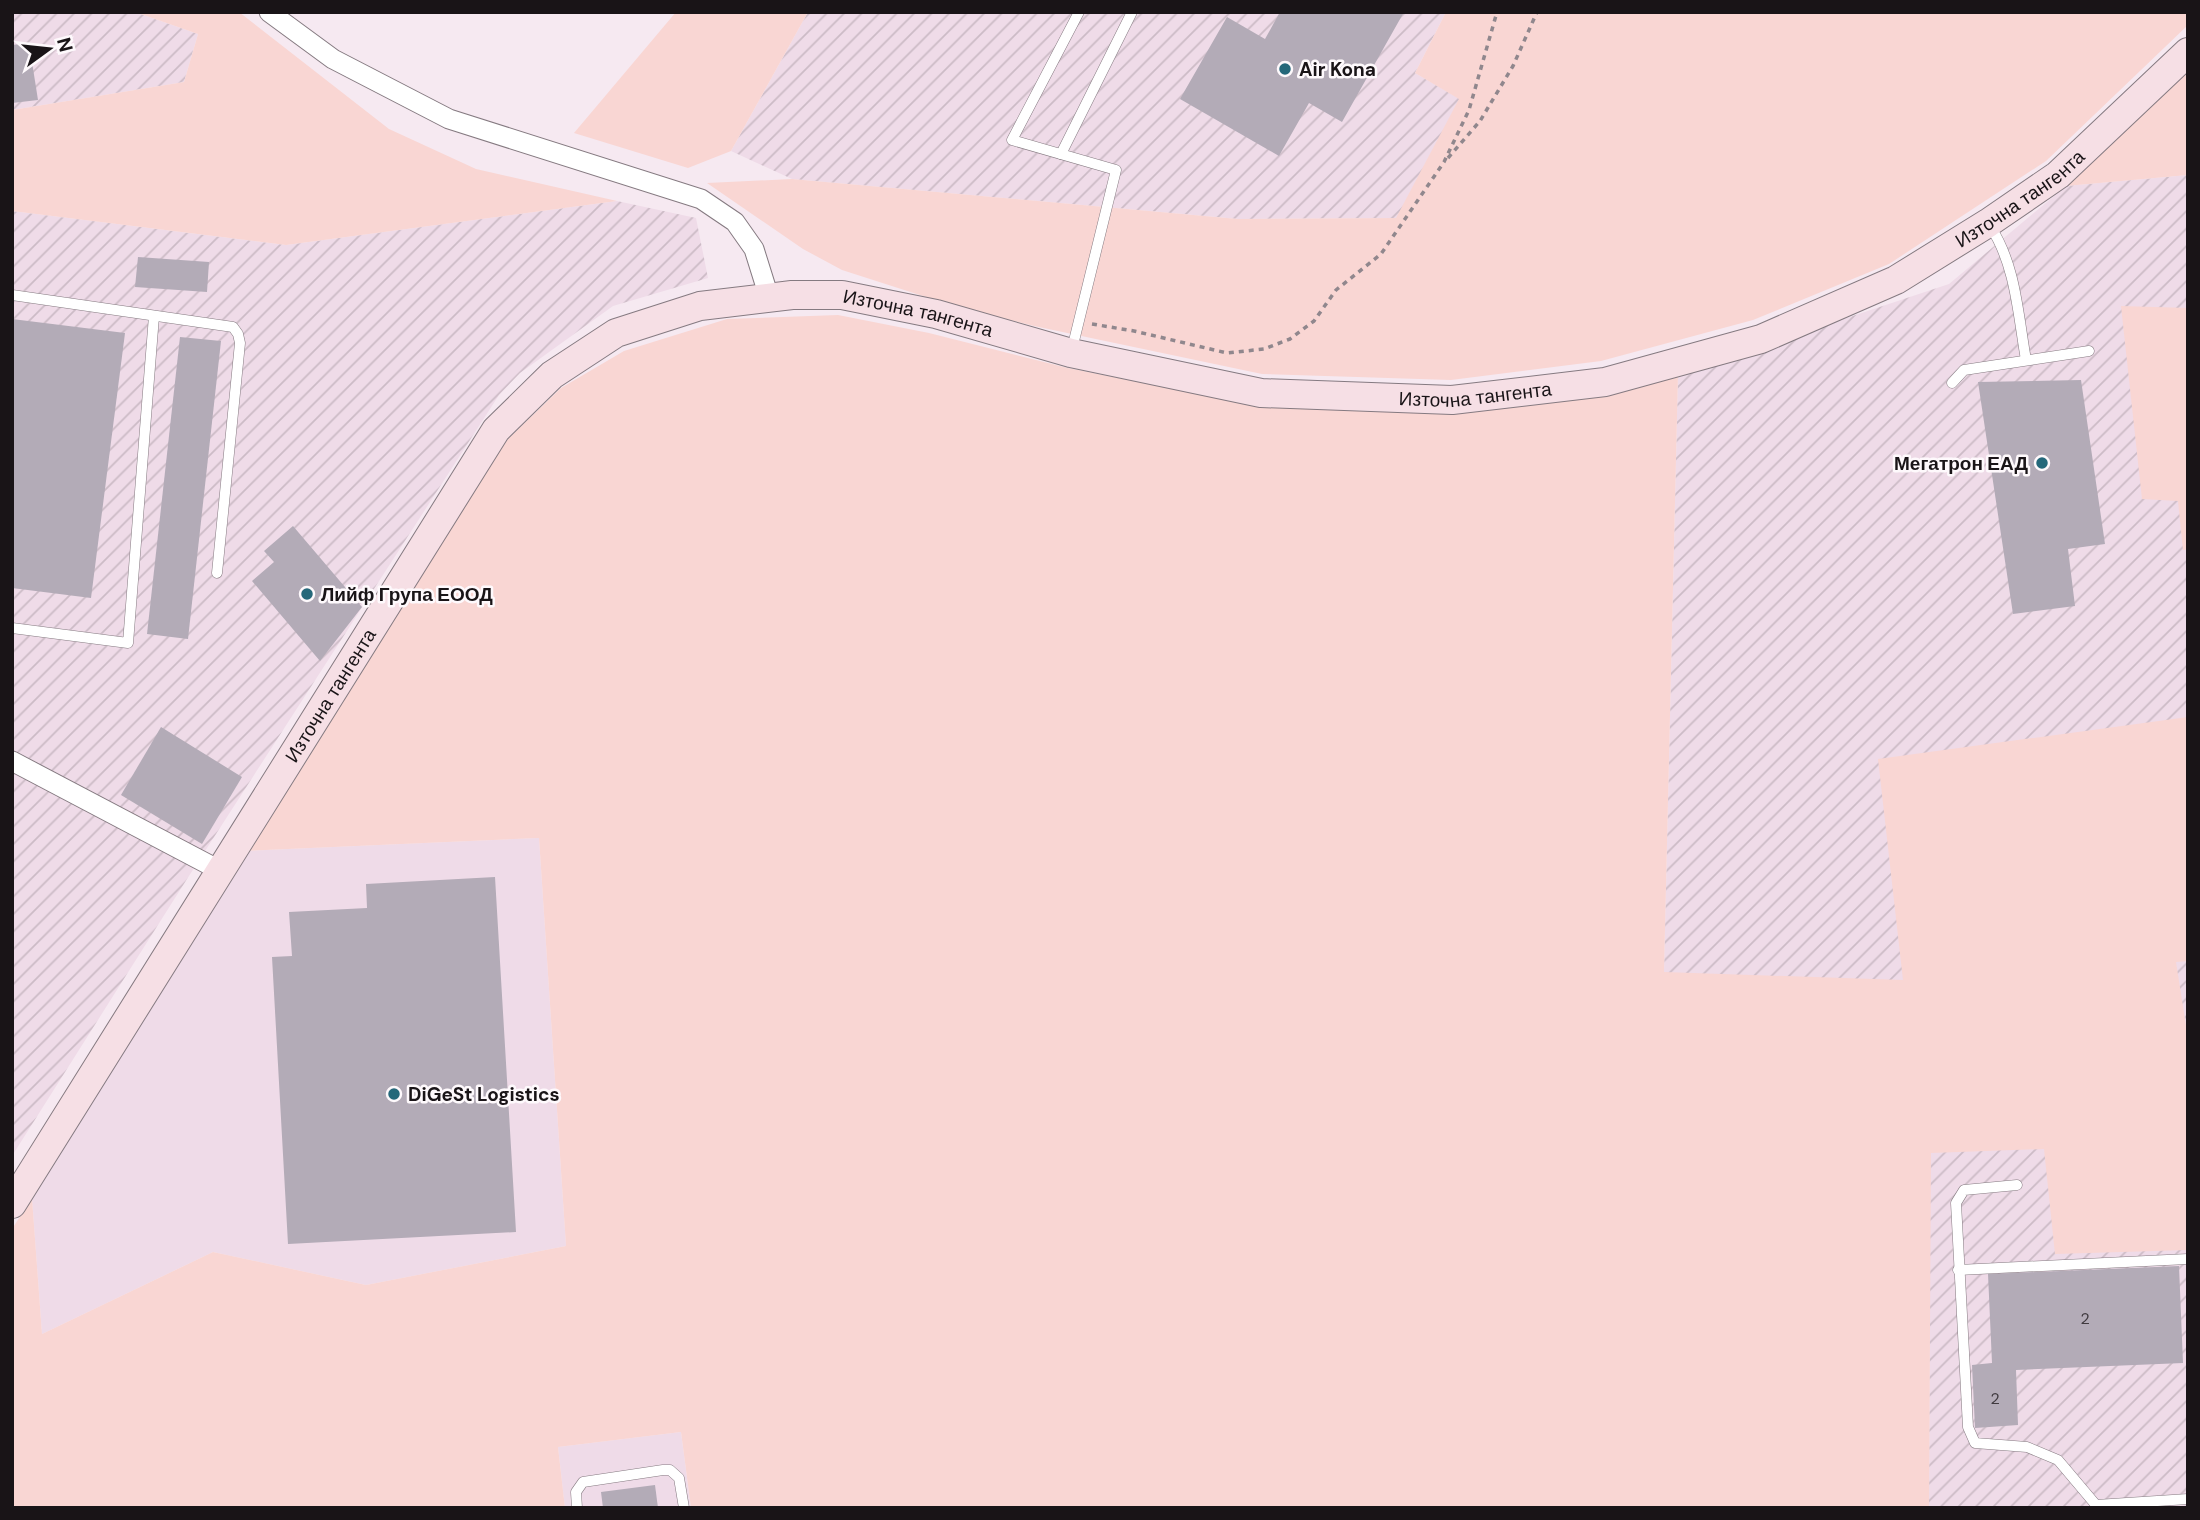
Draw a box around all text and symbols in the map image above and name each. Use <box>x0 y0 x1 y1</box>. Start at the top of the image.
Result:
north arrow <box>14 14 84 84</box>
text: N <box>51 35 79 55</box>
place label: Air Kona <box>1299 57 1376 82</box>
marker: Air Kona <box>1277 61 1293 77</box>
street label: Източна тангента <box>1950 144 2090 253</box>
street label: Източна тангента <box>841 283 997 342</box>
street label: Източна тангента <box>1398 376 1553 413</box>
place label: Мегатрон ЕАД <box>1894 451 2028 476</box>
marker: Мегатрон ЕАД <box>2034 455 2050 471</box>
place label: Лийф Група ЕООД <box>321 582 493 607</box>
marker: Лийф Група ЕООД <box>299 586 315 602</box>
street label: Източна тангента <box>279 623 382 767</box>
place label: DiGeSt Logistics <box>408 1082 560 1107</box>
marker: DiGeSt Logistics <box>386 1086 402 1102</box>
house number: 2 <box>2080 1308 2090 1329</box>
house number: 2 <box>1990 1388 2000 1409</box>

